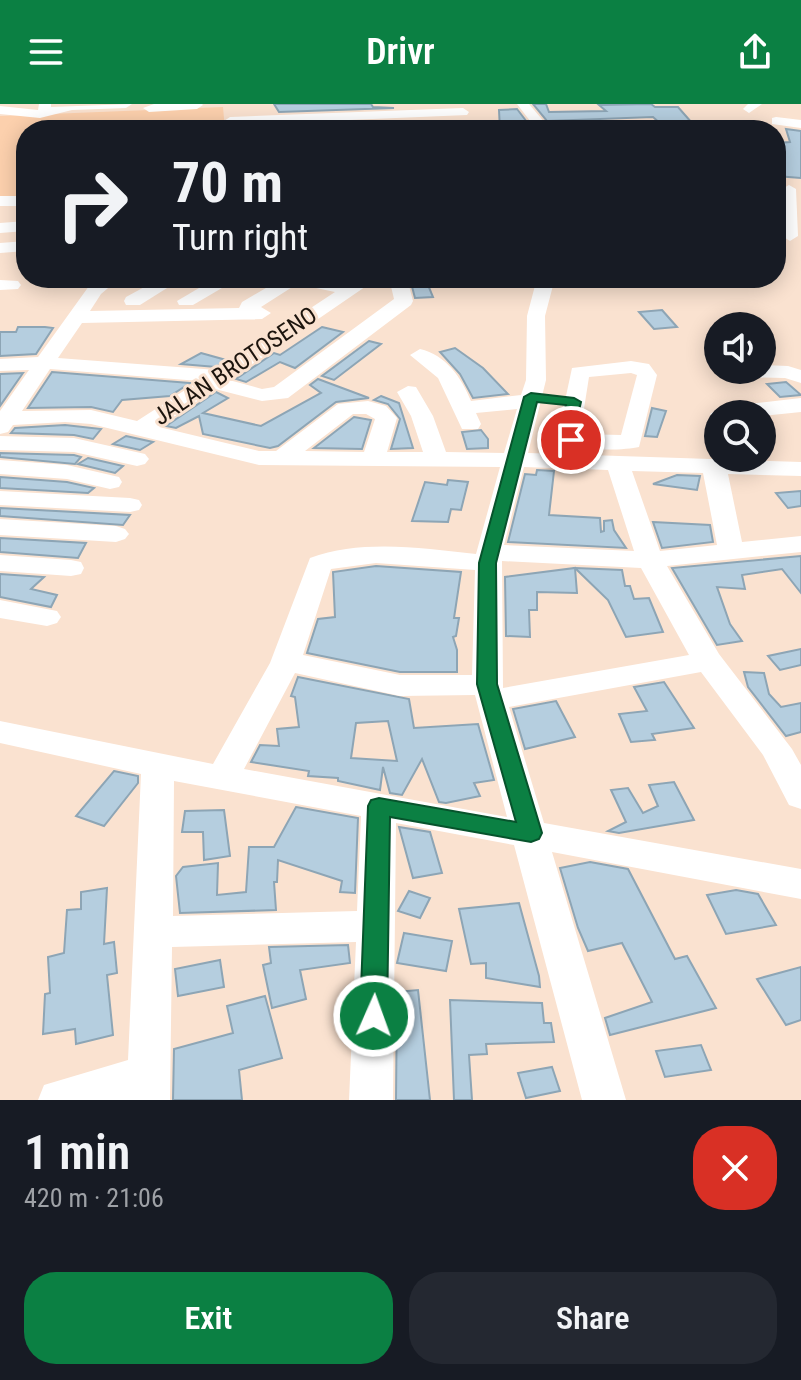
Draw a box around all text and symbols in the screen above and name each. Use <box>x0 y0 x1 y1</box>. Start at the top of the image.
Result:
icon: menu <box>24 30 68 74</box>
icon: share <box>733 30 777 74</box>
text: Drivr <box>366 31 435 73</box>
text: 70 m <box>172 150 283 216</box>
icon: right <box>40 152 144 256</box>
text: Turn right <box>172 217 308 259</box>
street label: JALAN BROTOSENO <box>148 301 322 431</box>
map controls <box>704 312 776 472</box>
button: sound <box>704 312 776 384</box>
button: search <box>704 400 776 472</box>
pin <box>537 406 605 474</box>
icon: arrive <box>549 418 593 462</box>
position arrow <box>332 974 416 1058</box>
text: 1 min <box>24 1124 130 1181</box>
button: close <box>693 1126 777 1210</box>
text: 420 m · 21:06 <box>24 1183 164 1213</box>
button: Exit <box>24 1272 393 1364</box>
button: Share <box>409 1272 777 1364</box>

